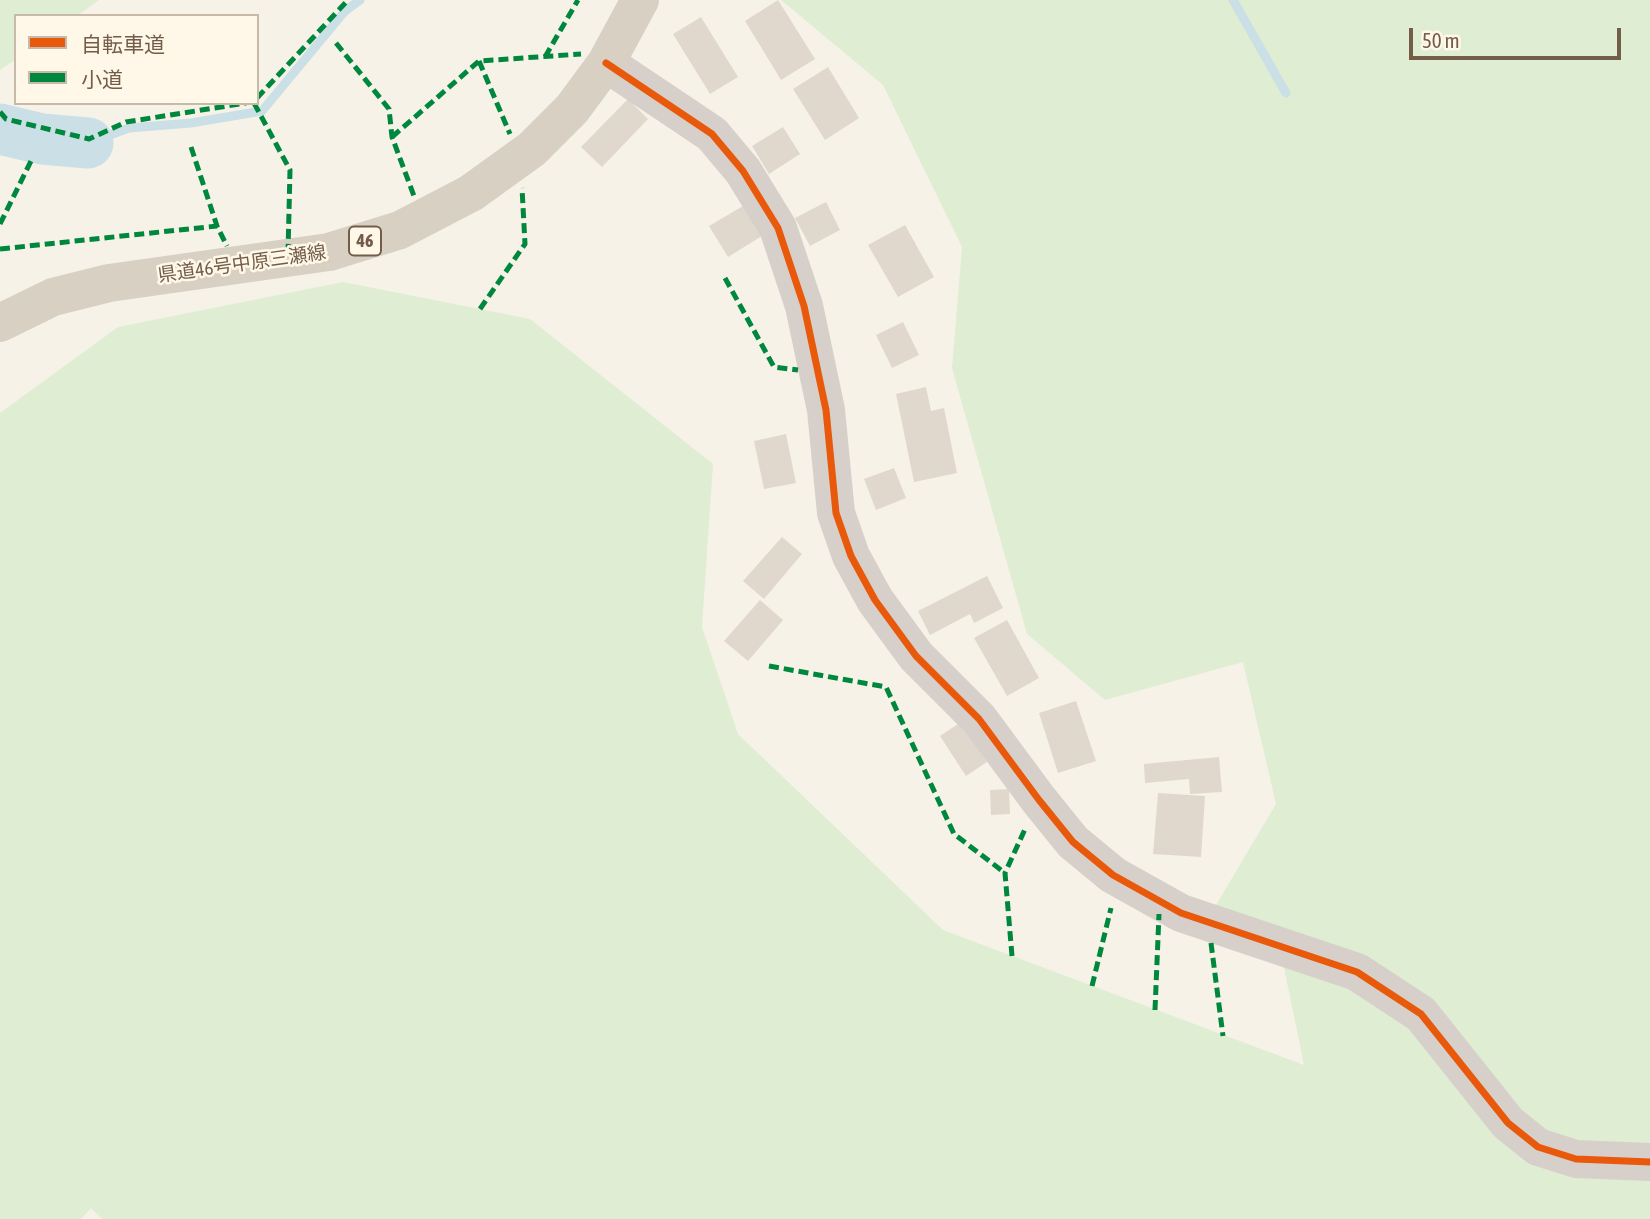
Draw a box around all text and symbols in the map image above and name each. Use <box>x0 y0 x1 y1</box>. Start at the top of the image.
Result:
legend <box>14 14 259 105</box>
scale bar <box>1412 14 1624 58</box>
text: 50 m <box>1422 28 1460 52</box>
text: 自転車道 <box>81 32 165 56</box>
text: 小道 <box>81 67 123 91</box>
road number: 46 <box>349 227 381 256</box>
street label: 県道46号中原三瀬線 <box>156 241 328 287</box>

